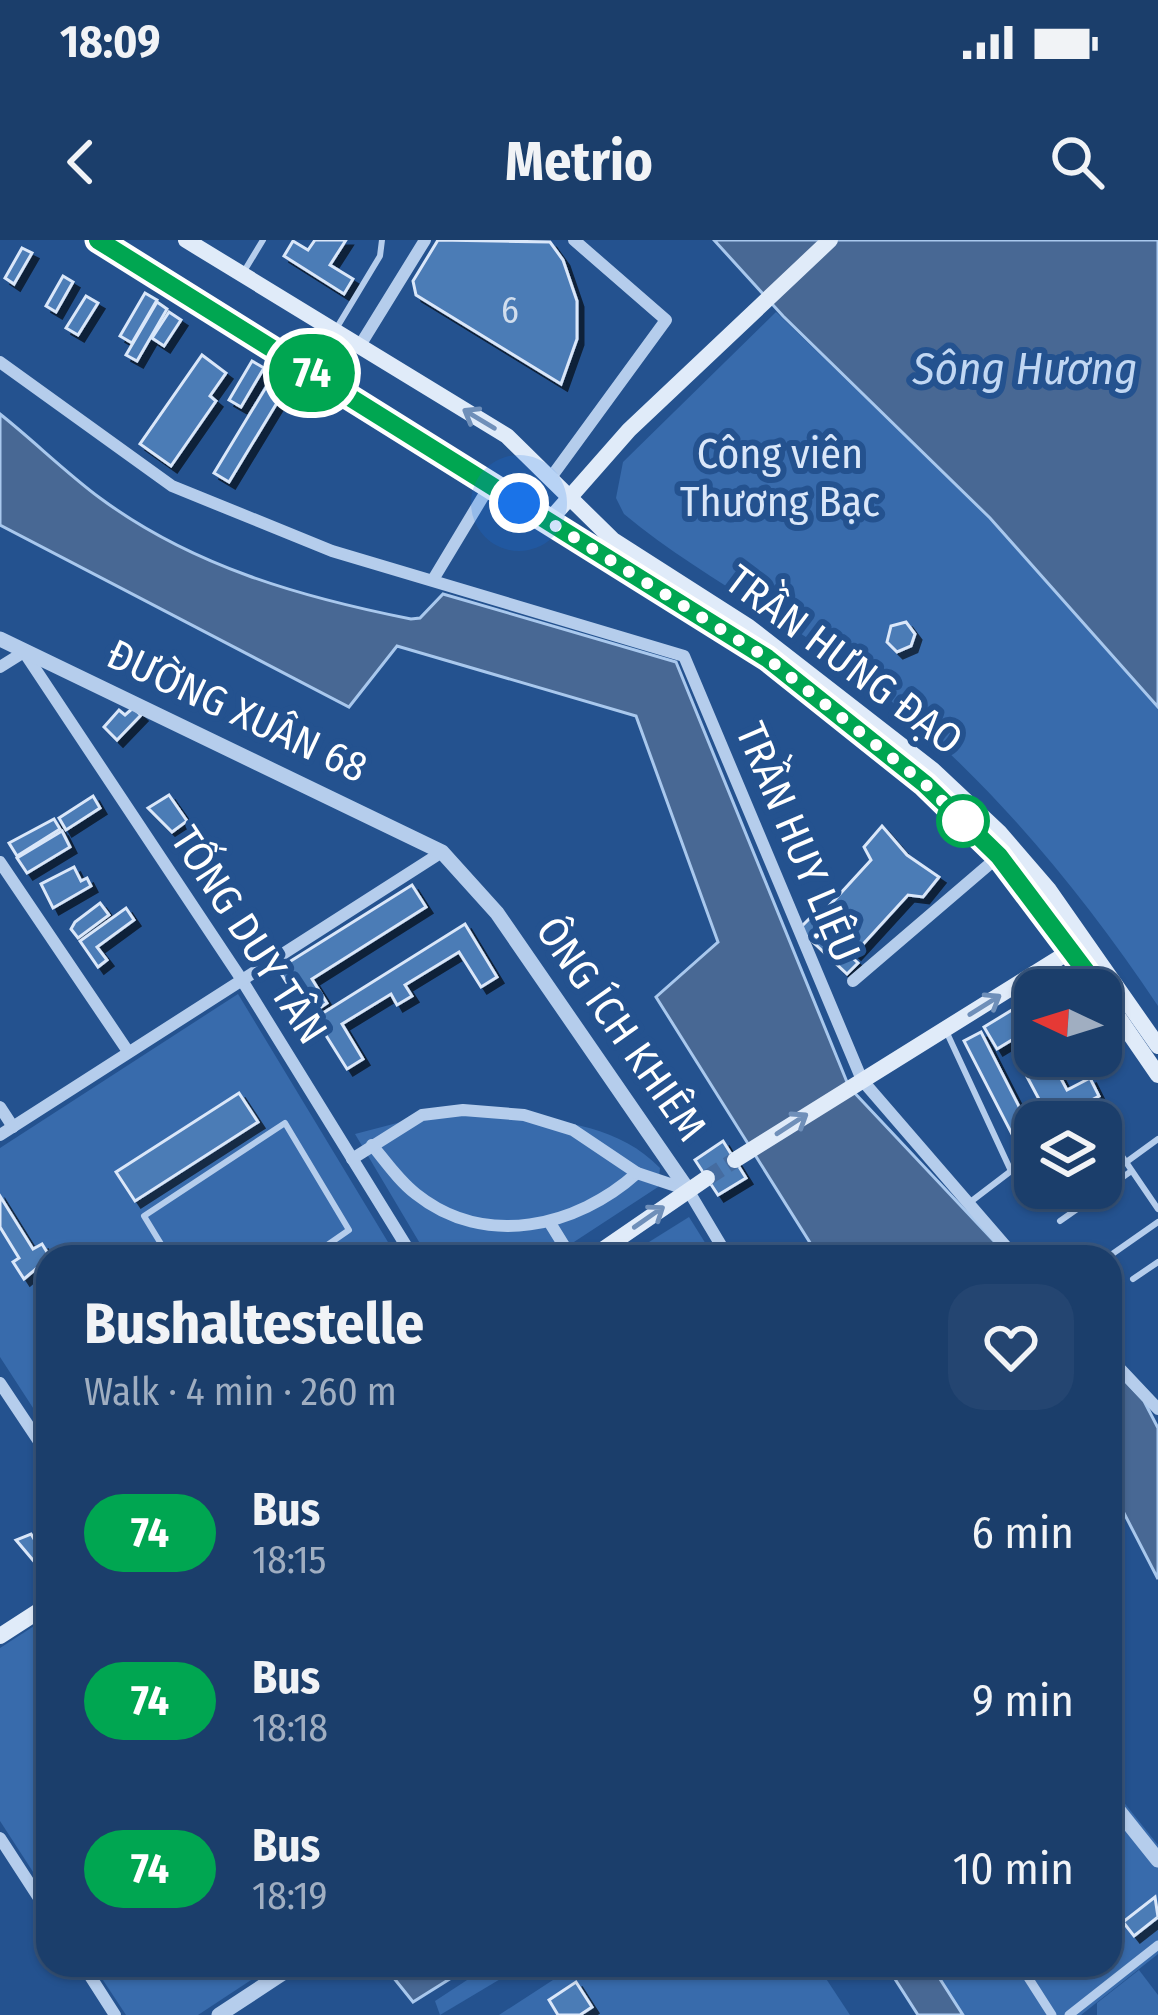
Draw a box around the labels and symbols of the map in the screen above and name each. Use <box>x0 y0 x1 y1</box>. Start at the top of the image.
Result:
house number: 6 <box>501 289 519 333</box>
line badge: 74 <box>258 334 366 412</box>
water label: Sông Hương <box>911 342 1138 396</box>
one-way arrow <box>463 407 497 431</box>
park label: Công viên Thương Bạc <box>680 429 880 527</box>
your location <box>489 473 549 533</box>
street label: TRẦN HƯNG ĐẠO <box>716 551 975 765</box>
street label: ĐƯỜNG XUÂN 68 <box>99 629 375 793</box>
street label: TRẦN HUY LIỆU <box>725 713 875 969</box>
unlabelled marker <box>938 796 988 846</box>
street label: TỐNG DUY TÂN <box>160 814 342 1053</box>
street label: ÔNG ÍCH KHIÊM <box>525 907 717 1151</box>
north arrow <box>1014 969 1122 1077</box>
one-way arrow <box>968 993 1002 1017</box>
one-way arrow <box>774 1111 808 1136</box>
one-way arrow <box>632 1205 666 1230</box>

